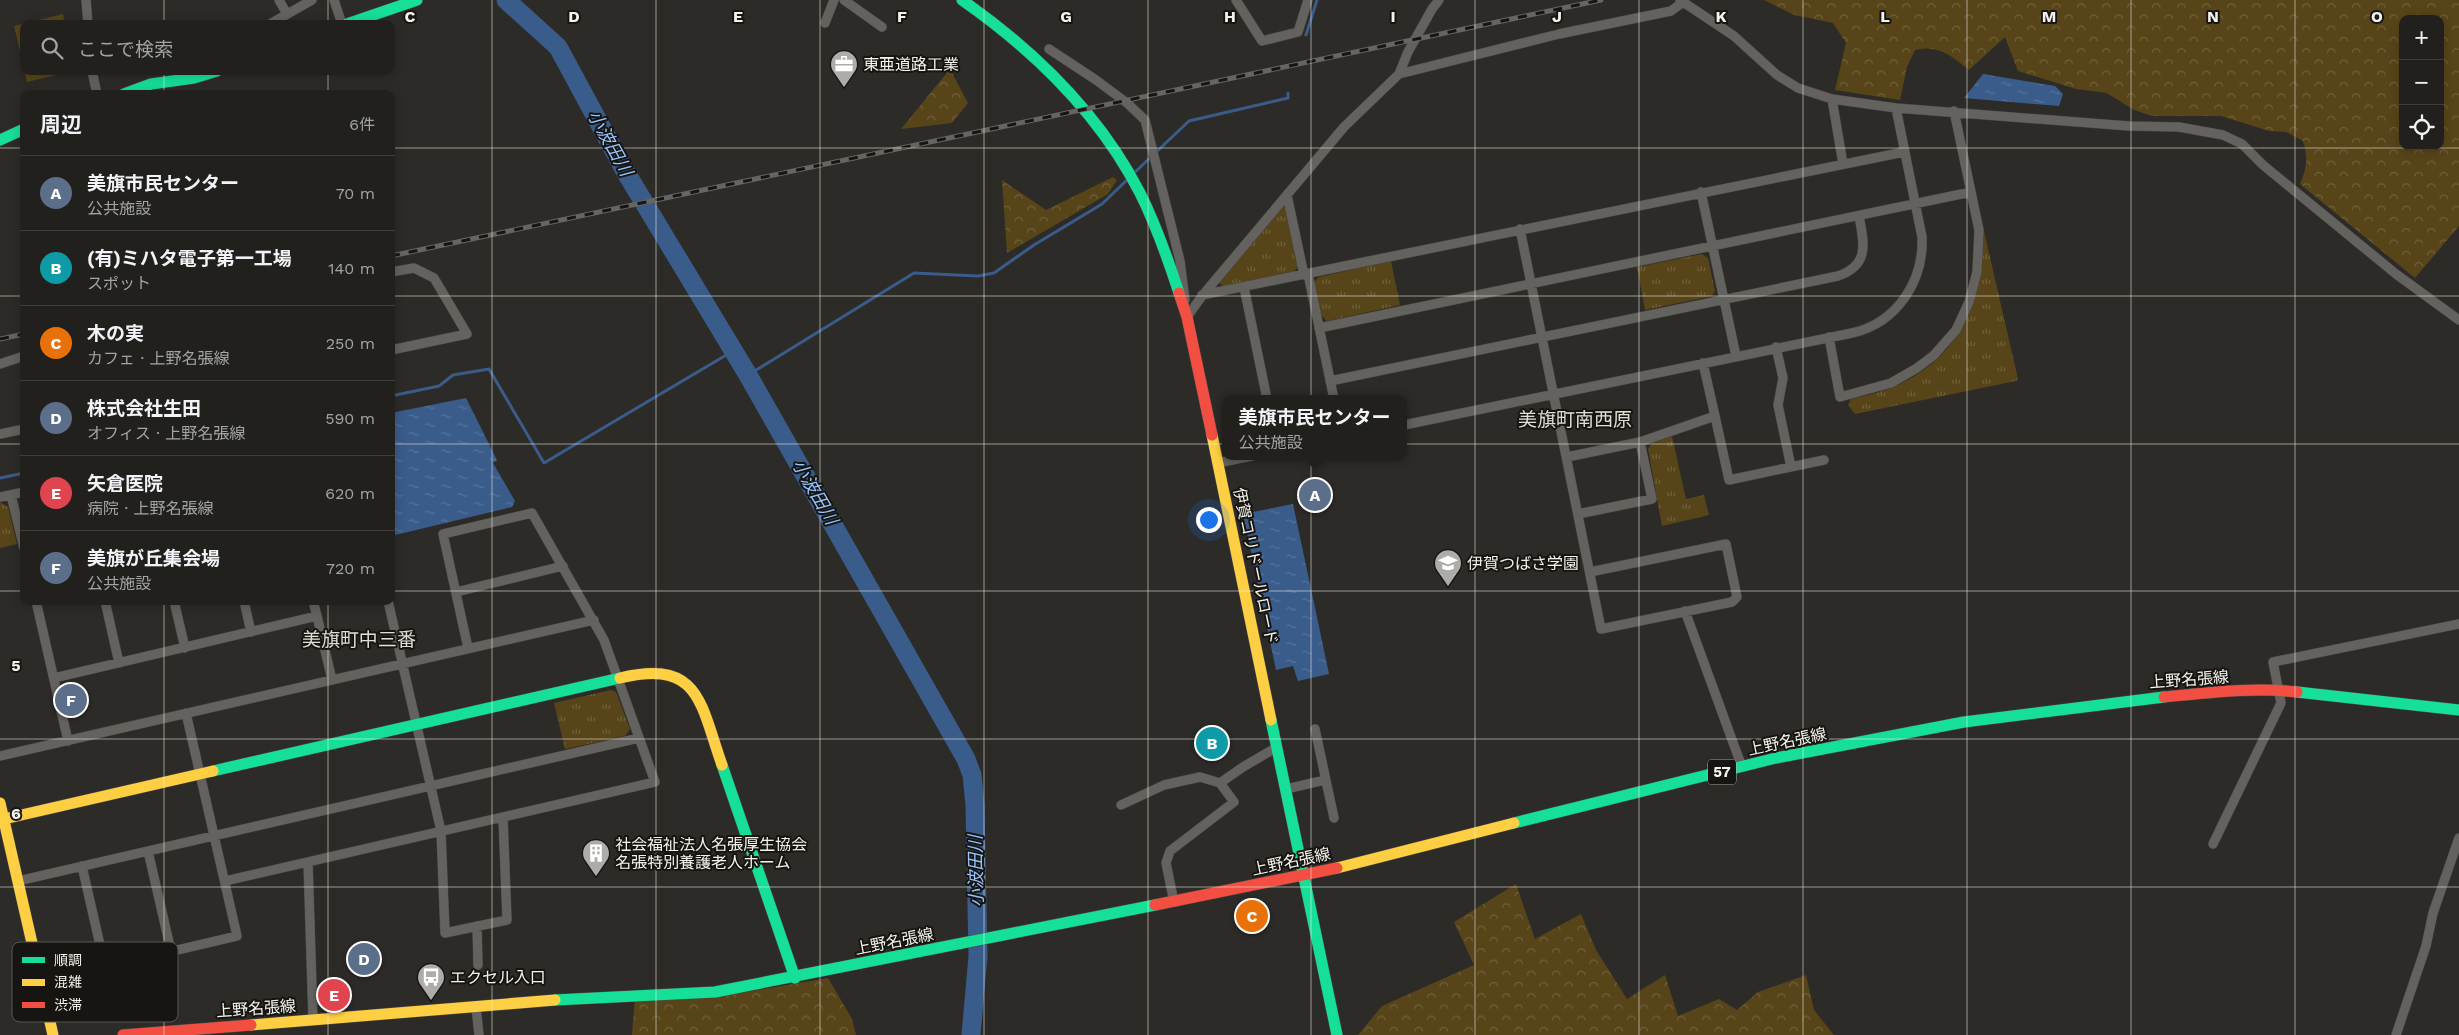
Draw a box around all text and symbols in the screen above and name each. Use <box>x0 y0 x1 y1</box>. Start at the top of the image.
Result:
text: C <box>405 7 416 26</box>
text: D <box>568 7 580 26</box>
text: E <box>733 7 743 26</box>
text: F <box>897 7 907 26</box>
text: G <box>1060 7 1072 26</box>
text: H <box>1224 7 1236 26</box>
text: I <box>1390 7 1396 26</box>
text: J <box>1552 7 1562 26</box>
text: K <box>1715 7 1727 26</box>
text: L <box>1880 7 1890 26</box>
text: M <box>2042 7 2056 26</box>
text: N <box>2207 7 2219 26</box>
text: O <box>2371 7 2383 26</box>
map controls <box>2399 15 2444 150</box>
button: + <box>2399 15 2444 60</box>
search box <box>20 20 395 75</box>
icon: search <box>38 34 66 62</box>
text: ここで検索 <box>78 38 173 61</box>
office icon: 東亜道路工業 <box>829 49 859 88</box>
place label: 東亜道路工業 <box>863 55 959 74</box>
button: − <box>2399 60 2444 105</box>
button: locate <box>2399 105 2444 150</box>
water label: 小波田川 <box>584 106 638 181</box>
text: 周辺 <box>40 112 82 137</box>
text: 6件 <box>349 115 375 134</box>
text: 美旗市民センター <box>87 172 239 195</box>
text: A <box>51 184 61 203</box>
text: 70 m <box>336 184 375 203</box>
text: 公共施設 <box>87 199 151 218</box>
text: (有)ミハタ電子第一工場 <box>87 247 292 270</box>
text: B <box>51 259 61 278</box>
text: 140 m <box>328 259 375 278</box>
text: スポット <box>87 274 151 293</box>
text: 木の実 <box>87 322 144 345</box>
text: C <box>51 334 61 353</box>
text: 250 m <box>326 334 375 353</box>
text: カフェ · 上野名張線 <box>87 349 230 368</box>
popup <box>1222 395 1407 460</box>
text: 株式会社生田 <box>87 397 201 420</box>
text: 美旗市民センター <box>1238 406 1391 429</box>
district label: 美旗町南西原 <box>1518 408 1632 431</box>
text: D <box>50 409 62 428</box>
text: 590 m <box>325 409 375 428</box>
text: オフィス · 上野名張線 <box>87 424 245 443</box>
text: 公共施設 <box>1238 433 1303 452</box>
water label: 小波田川 <box>788 455 844 530</box>
text: 矢倉医院 <box>87 472 163 495</box>
pin: A <box>1299 476 1331 514</box>
text: E <box>51 484 61 503</box>
text: 620 m <box>325 484 375 503</box>
street label: 伊賀コリドールロード <box>1230 486 1281 646</box>
text: 病院 · 上野名張線 <box>87 499 214 518</box>
your location <box>1196 507 1222 533</box>
text: 美旗が丘集会場 <box>87 547 220 570</box>
school or university icon: 伊賀つばさ学園 <box>1433 548 1463 587</box>
place label: 伊賀つばさ学園 <box>1467 554 1579 573</box>
text: F <box>51 559 61 578</box>
text: 720 m <box>326 559 375 578</box>
text: 公共施設 <box>87 574 151 593</box>
district label: 美旗町中三番 <box>302 628 416 651</box>
text: 5 <box>11 656 21 675</box>
street label: 上野名張線 <box>2148 667 2230 692</box>
pin: F <box>55 681 87 719</box>
pin: B <box>1196 724 1228 762</box>
street label: 上野名張線 <box>1746 724 1828 759</box>
road number: 57 <box>1708 760 1736 784</box>
text: 6 <box>11 804 21 823</box>
water label: 小波田川 <box>964 833 987 907</box>
place label: 社会福祉法人名張厚生協会 名張特別養護老人ホーム <box>615 835 807 872</box>
building icon: 社会福祉法人名張厚生協会 名張特別養護老人ホーム <box>581 838 611 877</box>
street label: 上野名張線 <box>1250 844 1332 879</box>
pin: C <box>1236 897 1268 935</box>
street label: 上野名張線 <box>853 925 935 958</box>
pin: D <box>348 940 380 978</box>
legend <box>12 942 178 1022</box>
text: 順調 <box>54 952 82 968</box>
bus stop icon: エクセル入口 <box>416 962 446 1001</box>
place label: エクセル入口 <box>450 968 546 987</box>
text: 混雑 <box>54 974 82 990</box>
pin: E <box>318 976 350 1014</box>
street label: 上野名張線 <box>215 996 297 1021</box>
text: 渋滞 <box>54 997 82 1013</box>

